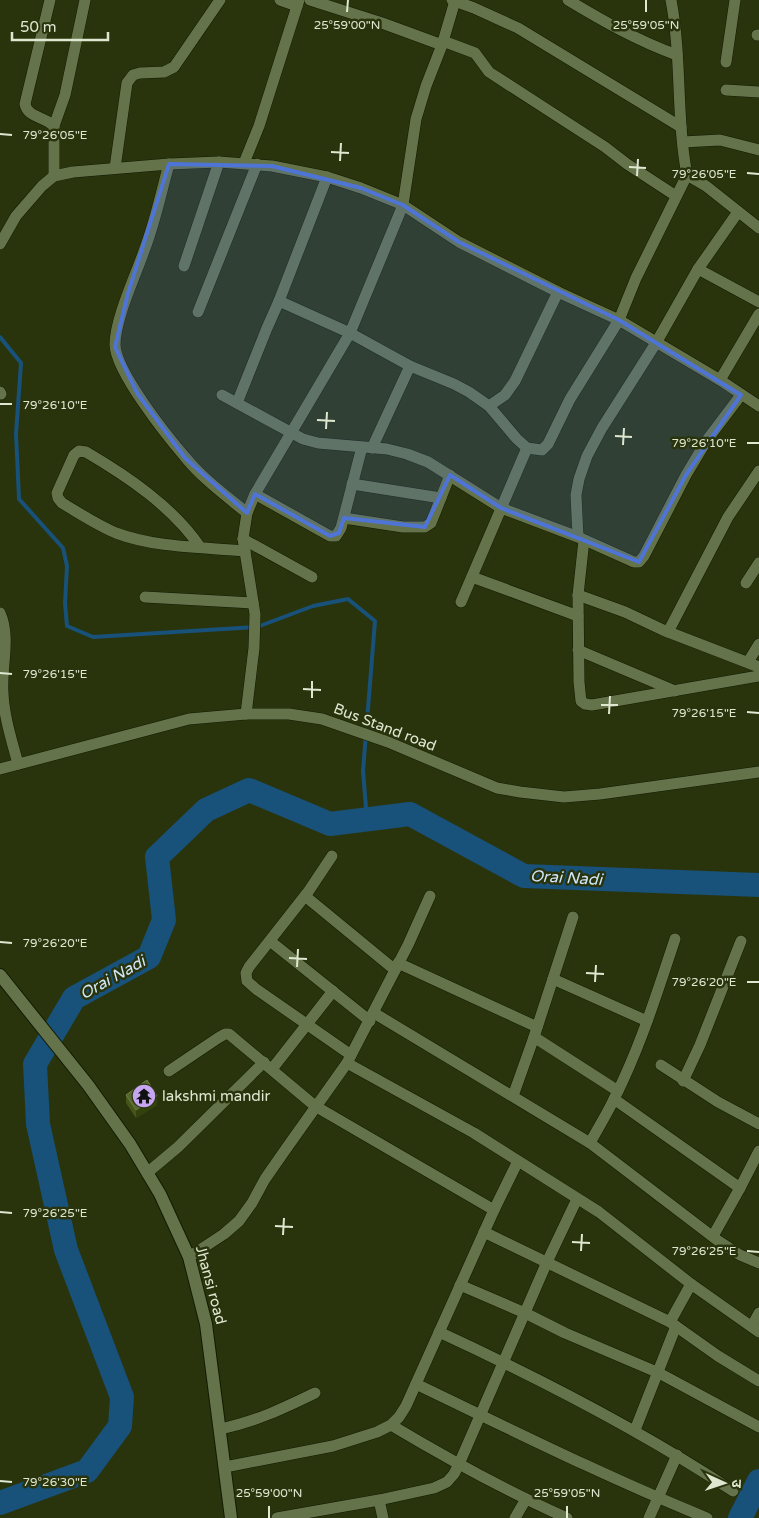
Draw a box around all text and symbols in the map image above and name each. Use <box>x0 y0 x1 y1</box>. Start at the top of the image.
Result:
scale bar <box>12 10 109 42</box>
text: 50 m <box>20 18 57 36</box>
text: 25°59'00"N <box>314 18 380 32</box>
text: 25°59'05"N <box>613 18 679 32</box>
text: 79°26'05"E <box>22 128 88 142</box>
text: 79°26'05"E <box>671 167 737 181</box>
text: 79°26'10"E <box>22 398 88 412</box>
text: 79°26'10"E <box>671 436 737 450</box>
text: 79°26'15"E <box>22 667 88 681</box>
street label: Bus Stand road <box>331 699 439 755</box>
text: 79°26'15"E <box>671 706 737 720</box>
water label: Orai Nadi <box>529 866 604 890</box>
text: 79°26'20"E <box>22 936 88 950</box>
water label: Orai Nadi <box>76 951 151 1004</box>
text: 79°26'20"E <box>671 975 737 989</box>
temple icon: lakshmi mandir <box>131 1083 157 1109</box>
place label: lakshmi mandir <box>162 1087 271 1105</box>
text: 79°26'25"E <box>22 1206 88 1220</box>
street label: Jhansi road <box>192 1244 230 1326</box>
text: 79°26'25"E <box>671 1244 737 1258</box>
north arrow <box>699 1458 749 1508</box>
text: 79°26'30"E <box>22 1475 88 1489</box>
text: उ <box>728 1479 745 1489</box>
text: 25°59'00"N <box>236 1486 302 1500</box>
text: 25°59'05"N <box>534 1486 600 1500</box>

